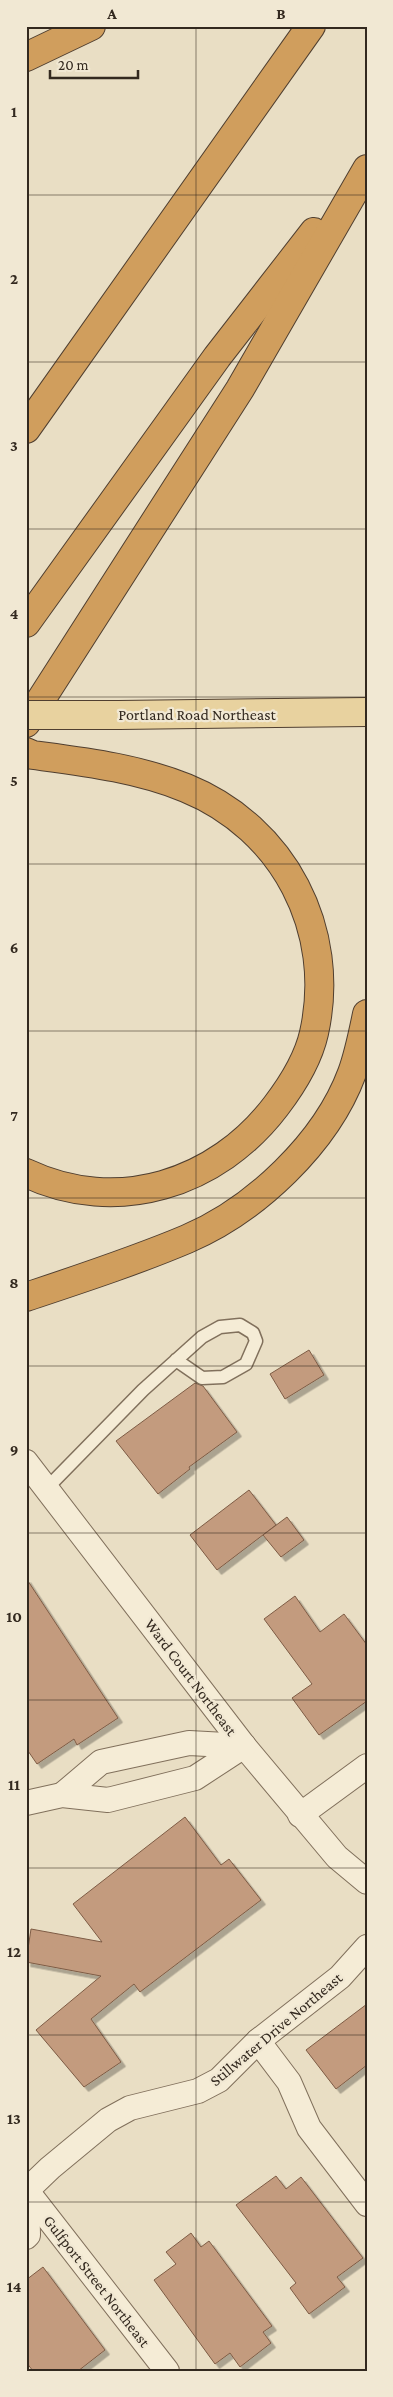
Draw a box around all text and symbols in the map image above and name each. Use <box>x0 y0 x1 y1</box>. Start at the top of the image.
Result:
text: A <box>106 5 117 22</box>
text: B <box>276 5 286 22</box>
scale bar <box>50 48 138 80</box>
text: 20 m <box>58 57 89 73</box>
text: 1 <box>11 103 17 120</box>
text: 2 <box>10 270 18 287</box>
text: 3 <box>10 437 18 454</box>
text: 4 <box>10 605 19 622</box>
street label: Portland Road Northeast <box>118 706 277 723</box>
text: 5 <box>10 772 18 789</box>
text: 6 <box>10 939 18 956</box>
text: 7 <box>10 1107 18 1124</box>
text: 8 <box>9 1274 19 1291</box>
text: 9 <box>10 1441 18 1458</box>
text: 10 <box>6 1608 22 1625</box>
street label: Ward Court Northeast <box>142 1615 241 1739</box>
text: 11 <box>8 1776 20 1793</box>
text: 12 <box>7 1943 21 1960</box>
street label: Stillwater Drive Northeast <box>207 1968 346 2089</box>
text: 13 <box>7 2110 21 2127</box>
street label: Gulfport Street Northeast <box>40 2212 154 2351</box>
text: 14 <box>7 2278 22 2295</box>

